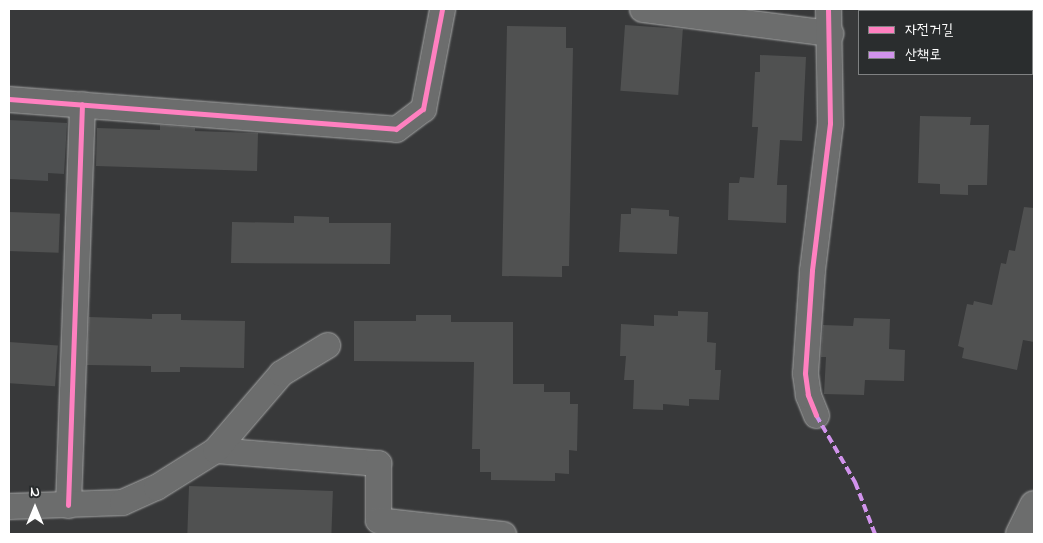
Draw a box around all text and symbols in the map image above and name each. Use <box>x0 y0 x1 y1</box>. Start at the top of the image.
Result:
legend <box>858 10 1033 75</box>
text: 자전거길 <box>905 19 953 41</box>
text: 산책로 <box>905 44 941 66</box>
text: N <box>30 482 40 503</box>
north arrow <box>10 483 60 533</box>

